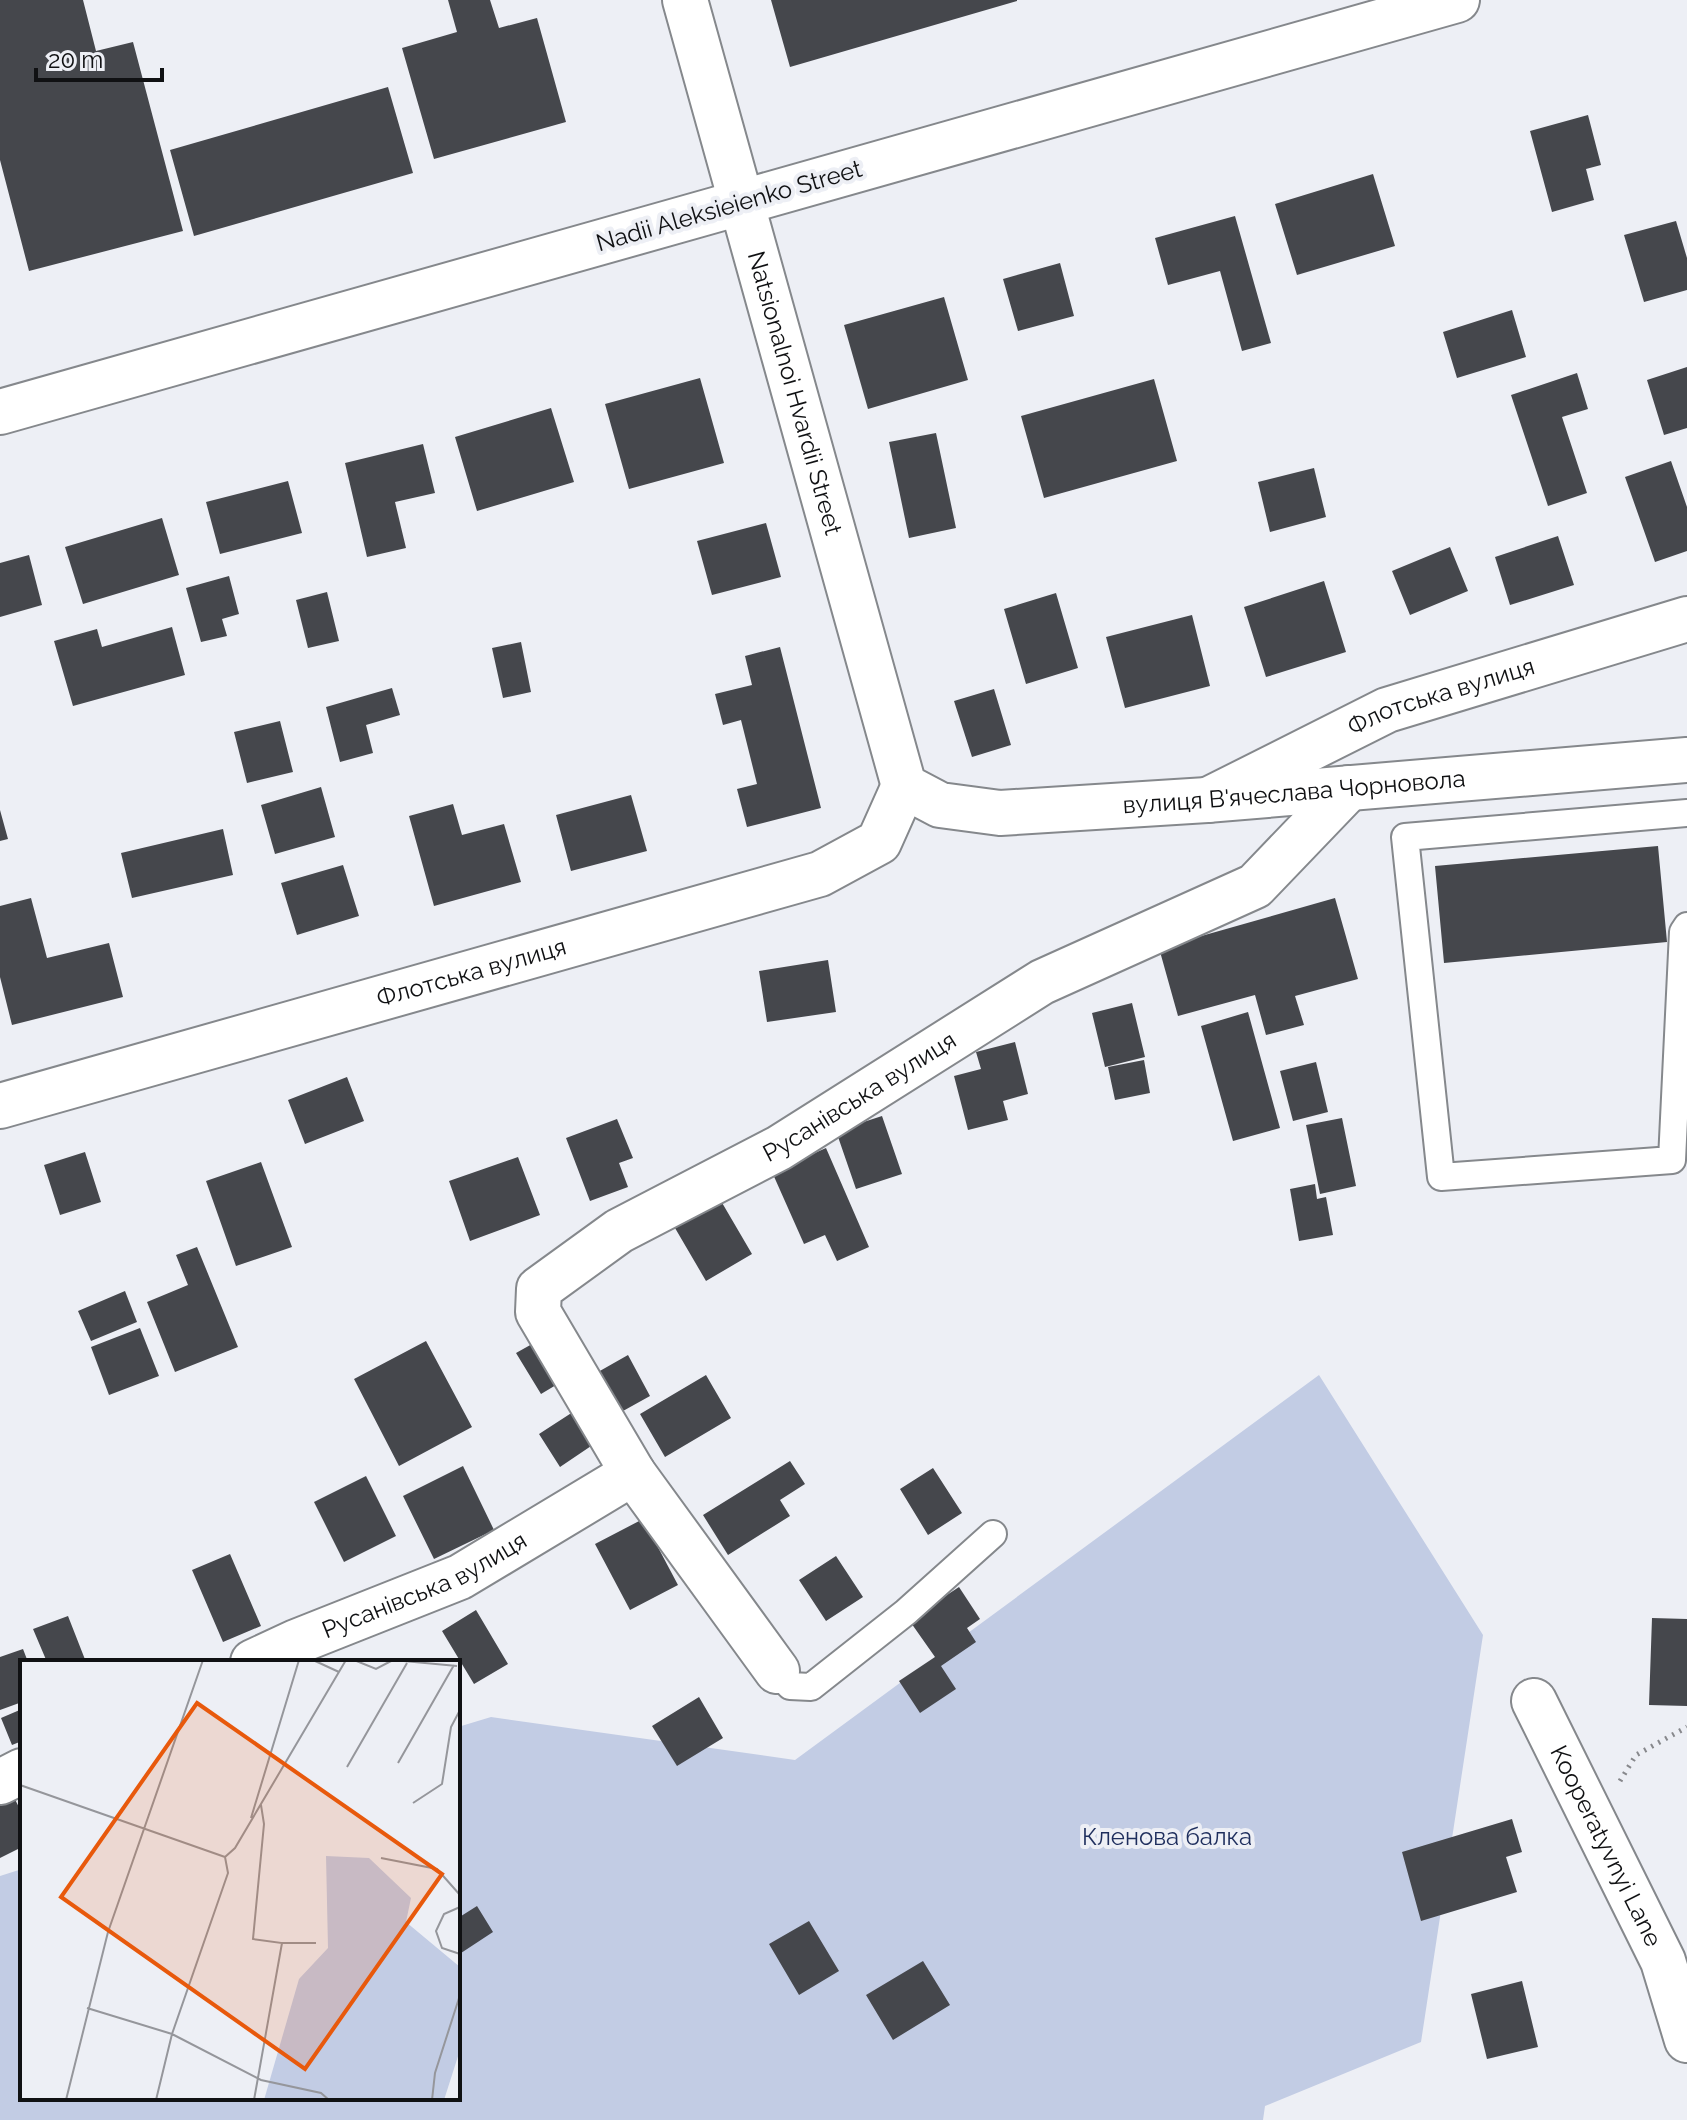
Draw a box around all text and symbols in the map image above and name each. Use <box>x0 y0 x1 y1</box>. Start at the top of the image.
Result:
scale bar <box>36 32 162 82</box>
text: 20 m <box>48 45 103 74</box>
street label: Nadii Aleksieienko Street <box>593 154 865 257</box>
street label: Natsionalnoi Hvardii Street <box>742 248 848 538</box>
street label: Флотська вулиця <box>1343 651 1538 741</box>
street label: вулиця В'ячеслава Чорновола <box>1122 764 1466 819</box>
street label: Флотська вулиця <box>373 932 569 1013</box>
street label: Русанівська вулиця <box>758 1025 961 1168</box>
street label: Русанівська вулиця <box>318 1525 532 1644</box>
inset map <box>20 1660 460 2100</box>
street label: Kooperatyvnyi Lane <box>1544 1741 1668 1951</box>
park label: Кленова балка <box>1082 1822 1252 1851</box>

